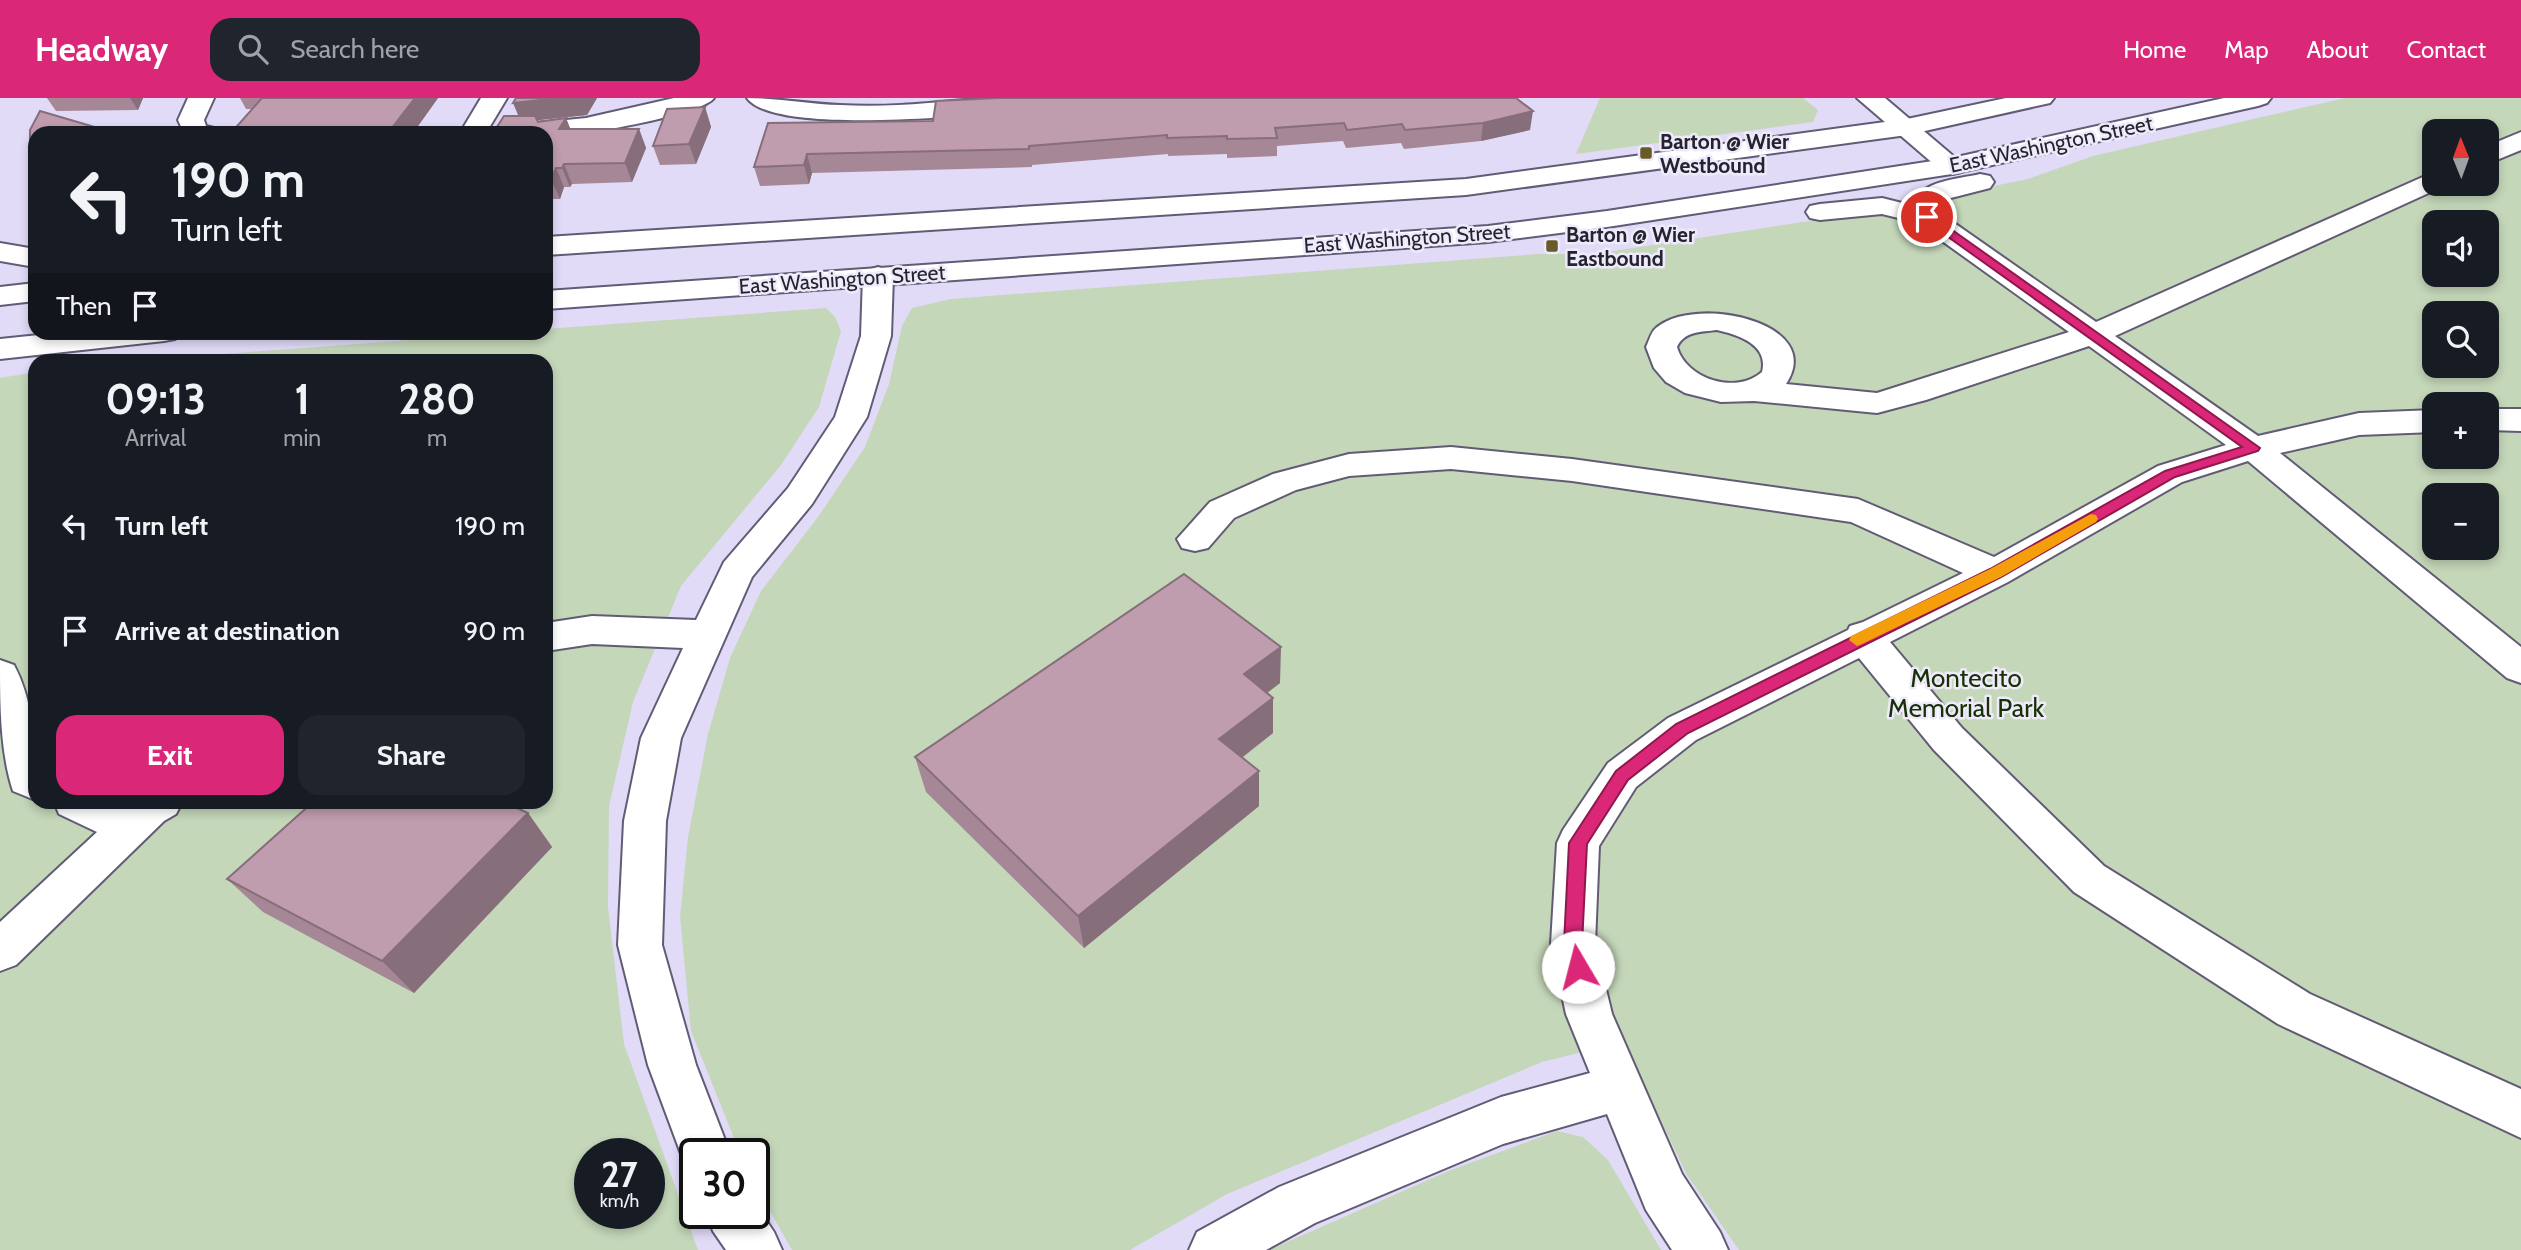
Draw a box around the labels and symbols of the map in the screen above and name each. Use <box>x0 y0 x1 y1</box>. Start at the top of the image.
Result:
street label: East Washington Street <box>1947 110 2155 178</box>
north arrow <box>2422 119 2499 196</box>
place label: Barton @ Wier Westbound <box>1660 129 1789 178</box>
marker: Barton @ Wier Westbound <box>1638 145 1654 161</box>
pin <box>1897 187 1957 247</box>
street label: East Washington Street <box>1303 218 1511 258</box>
place label: Barton @ Wier Eastbound <box>1566 222 1695 271</box>
marker: Barton @ Wier Eastbound <box>1544 238 1560 254</box>
street label: East Washington Street <box>738 259 946 299</box>
park label: Montecito Memorial Park <box>1888 662 2044 724</box>
position arrow <box>1541 930 1615 1004</box>
speed limit sign: 30 <box>679 1138 770 1229</box>

